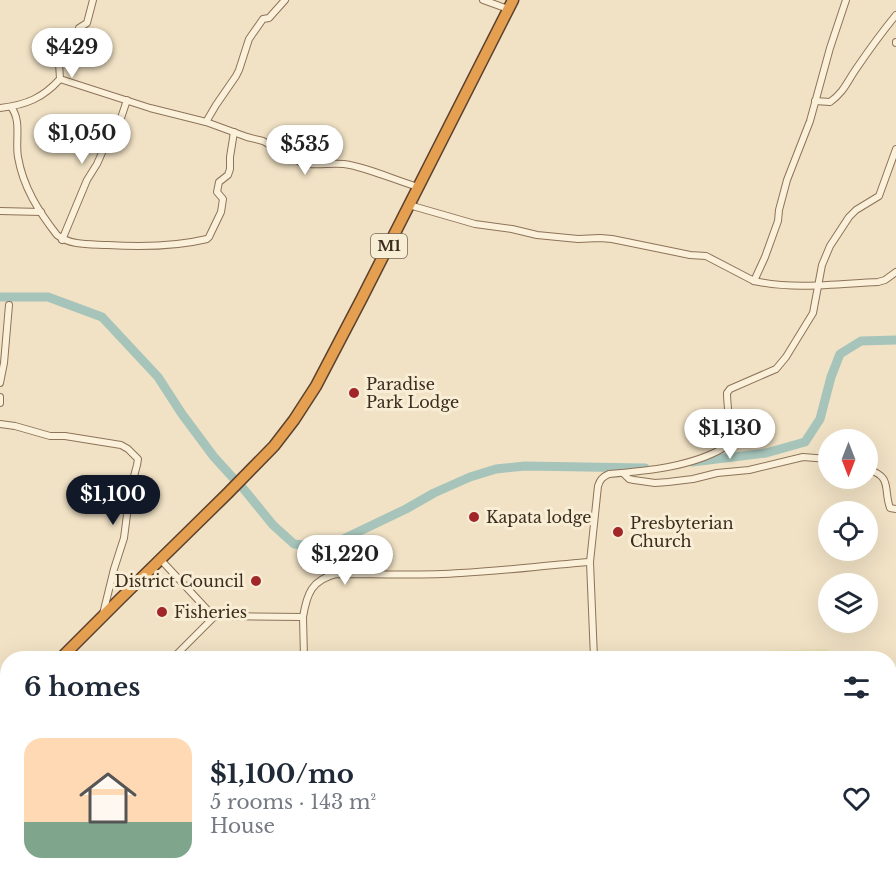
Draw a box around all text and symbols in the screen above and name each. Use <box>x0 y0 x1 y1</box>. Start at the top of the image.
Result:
pin: $429 <box>36 28 108 79</box>
text: $429 <box>46 35 98 59</box>
pin: $1,050 <box>33 114 131 165</box>
text: $1,050 <box>48 121 116 145</box>
pin: $535 <box>269 125 341 176</box>
text: $535 <box>280 132 330 156</box>
road number: M1 <box>371 234 407 258</box>
place label: Paradise Park Lodge <box>366 374 459 412</box>
marker: Paradise Park Lodge <box>347 386 361 400</box>
pin: $1,130 <box>681 409 779 460</box>
text: $1,130 <box>698 416 762 440</box>
north arrow <box>818 429 878 489</box>
map controls <box>818 429 878 633</box>
pin: $1,100 <box>64 475 162 526</box>
text: $1,100 <box>80 482 146 506</box>
button: locate <box>818 501 878 561</box>
place label: Kapata lodge <box>486 507 592 527</box>
marker: Kapata lodge <box>467 510 481 524</box>
place label: Presbyterian Church <box>630 513 733 551</box>
marker: Presbyterian Church <box>611 525 625 539</box>
pin: $1,220 <box>296 535 394 586</box>
text: $1,220 <box>311 542 379 566</box>
place label: District Council <box>115 571 244 591</box>
button: layers <box>818 573 878 633</box>
marker: District Council <box>249 574 263 588</box>
place label: Fisheries <box>174 602 247 622</box>
marker: Fisheries <box>155 605 169 619</box>
text: 6 homes <box>24 671 140 703</box>
icon: filters <box>840 671 873 704</box>
text: $1,100/mo <box>210 758 354 790</box>
icon: home <box>72 762 144 834</box>
icon: heart <box>840 782 873 815</box>
text: 5 rooms · 143 m² <box>210 790 376 814</box>
text: House <box>210 814 275 838</box>

